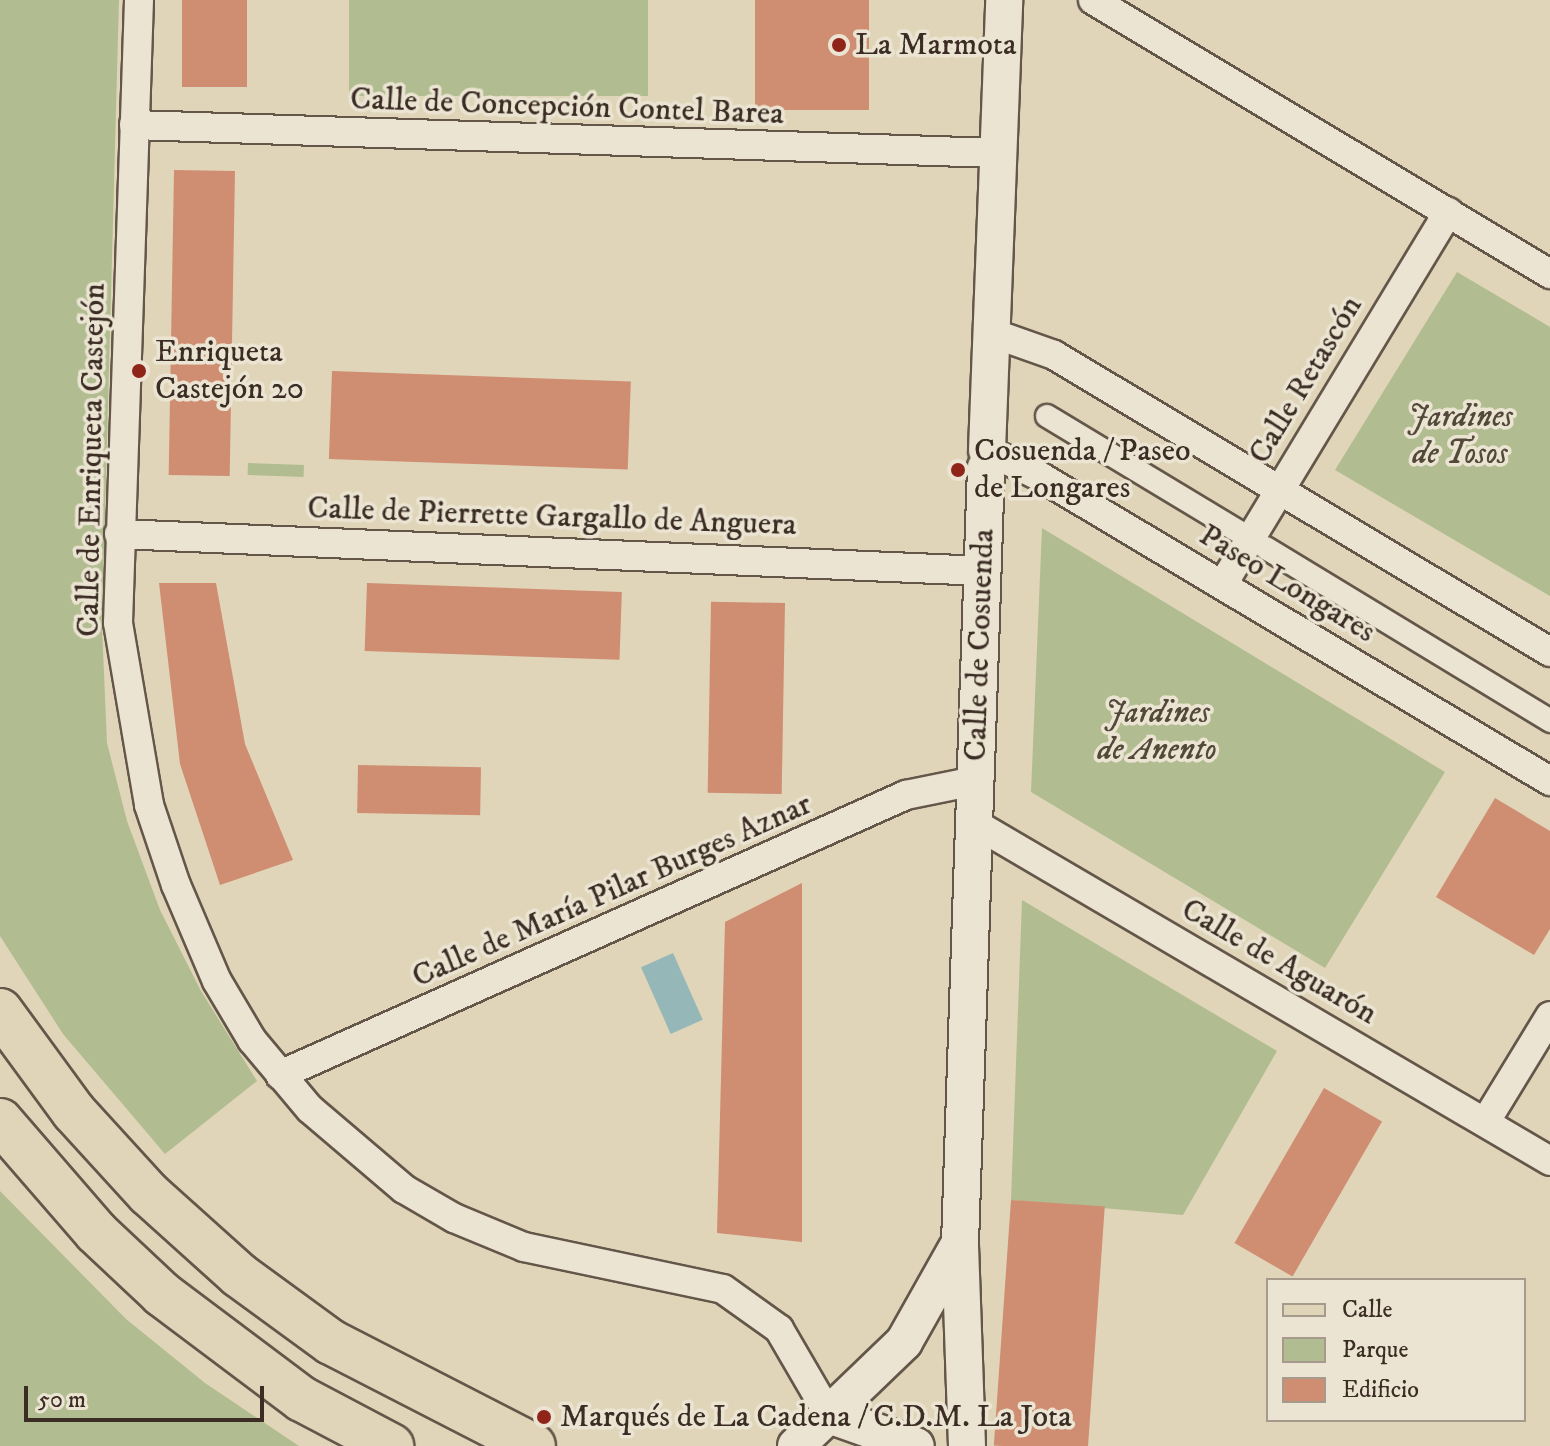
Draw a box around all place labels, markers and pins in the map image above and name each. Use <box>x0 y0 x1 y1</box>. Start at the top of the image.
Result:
place label: La Marmota <box>855 26 1017 64</box>
marker: La Marmota <box>830 36 848 54</box>
place label: Enriqueta Castejón 20 <box>155 334 304 409</box>
marker: Enriqueta Castejón 20 <box>130 362 148 380</box>
place label: Cosuenda / Paseo de Longares <box>974 433 1191 508</box>
marker: Cosuenda / Paseo de Longares <box>949 461 967 479</box>
place label: Marqués de La Cadena / C.D.M. La Jota <box>560 1398 1072 1436</box>
marker: Marqués de La Cadena / C.D.M. La Jota <box>535 1408 553 1426</box>

